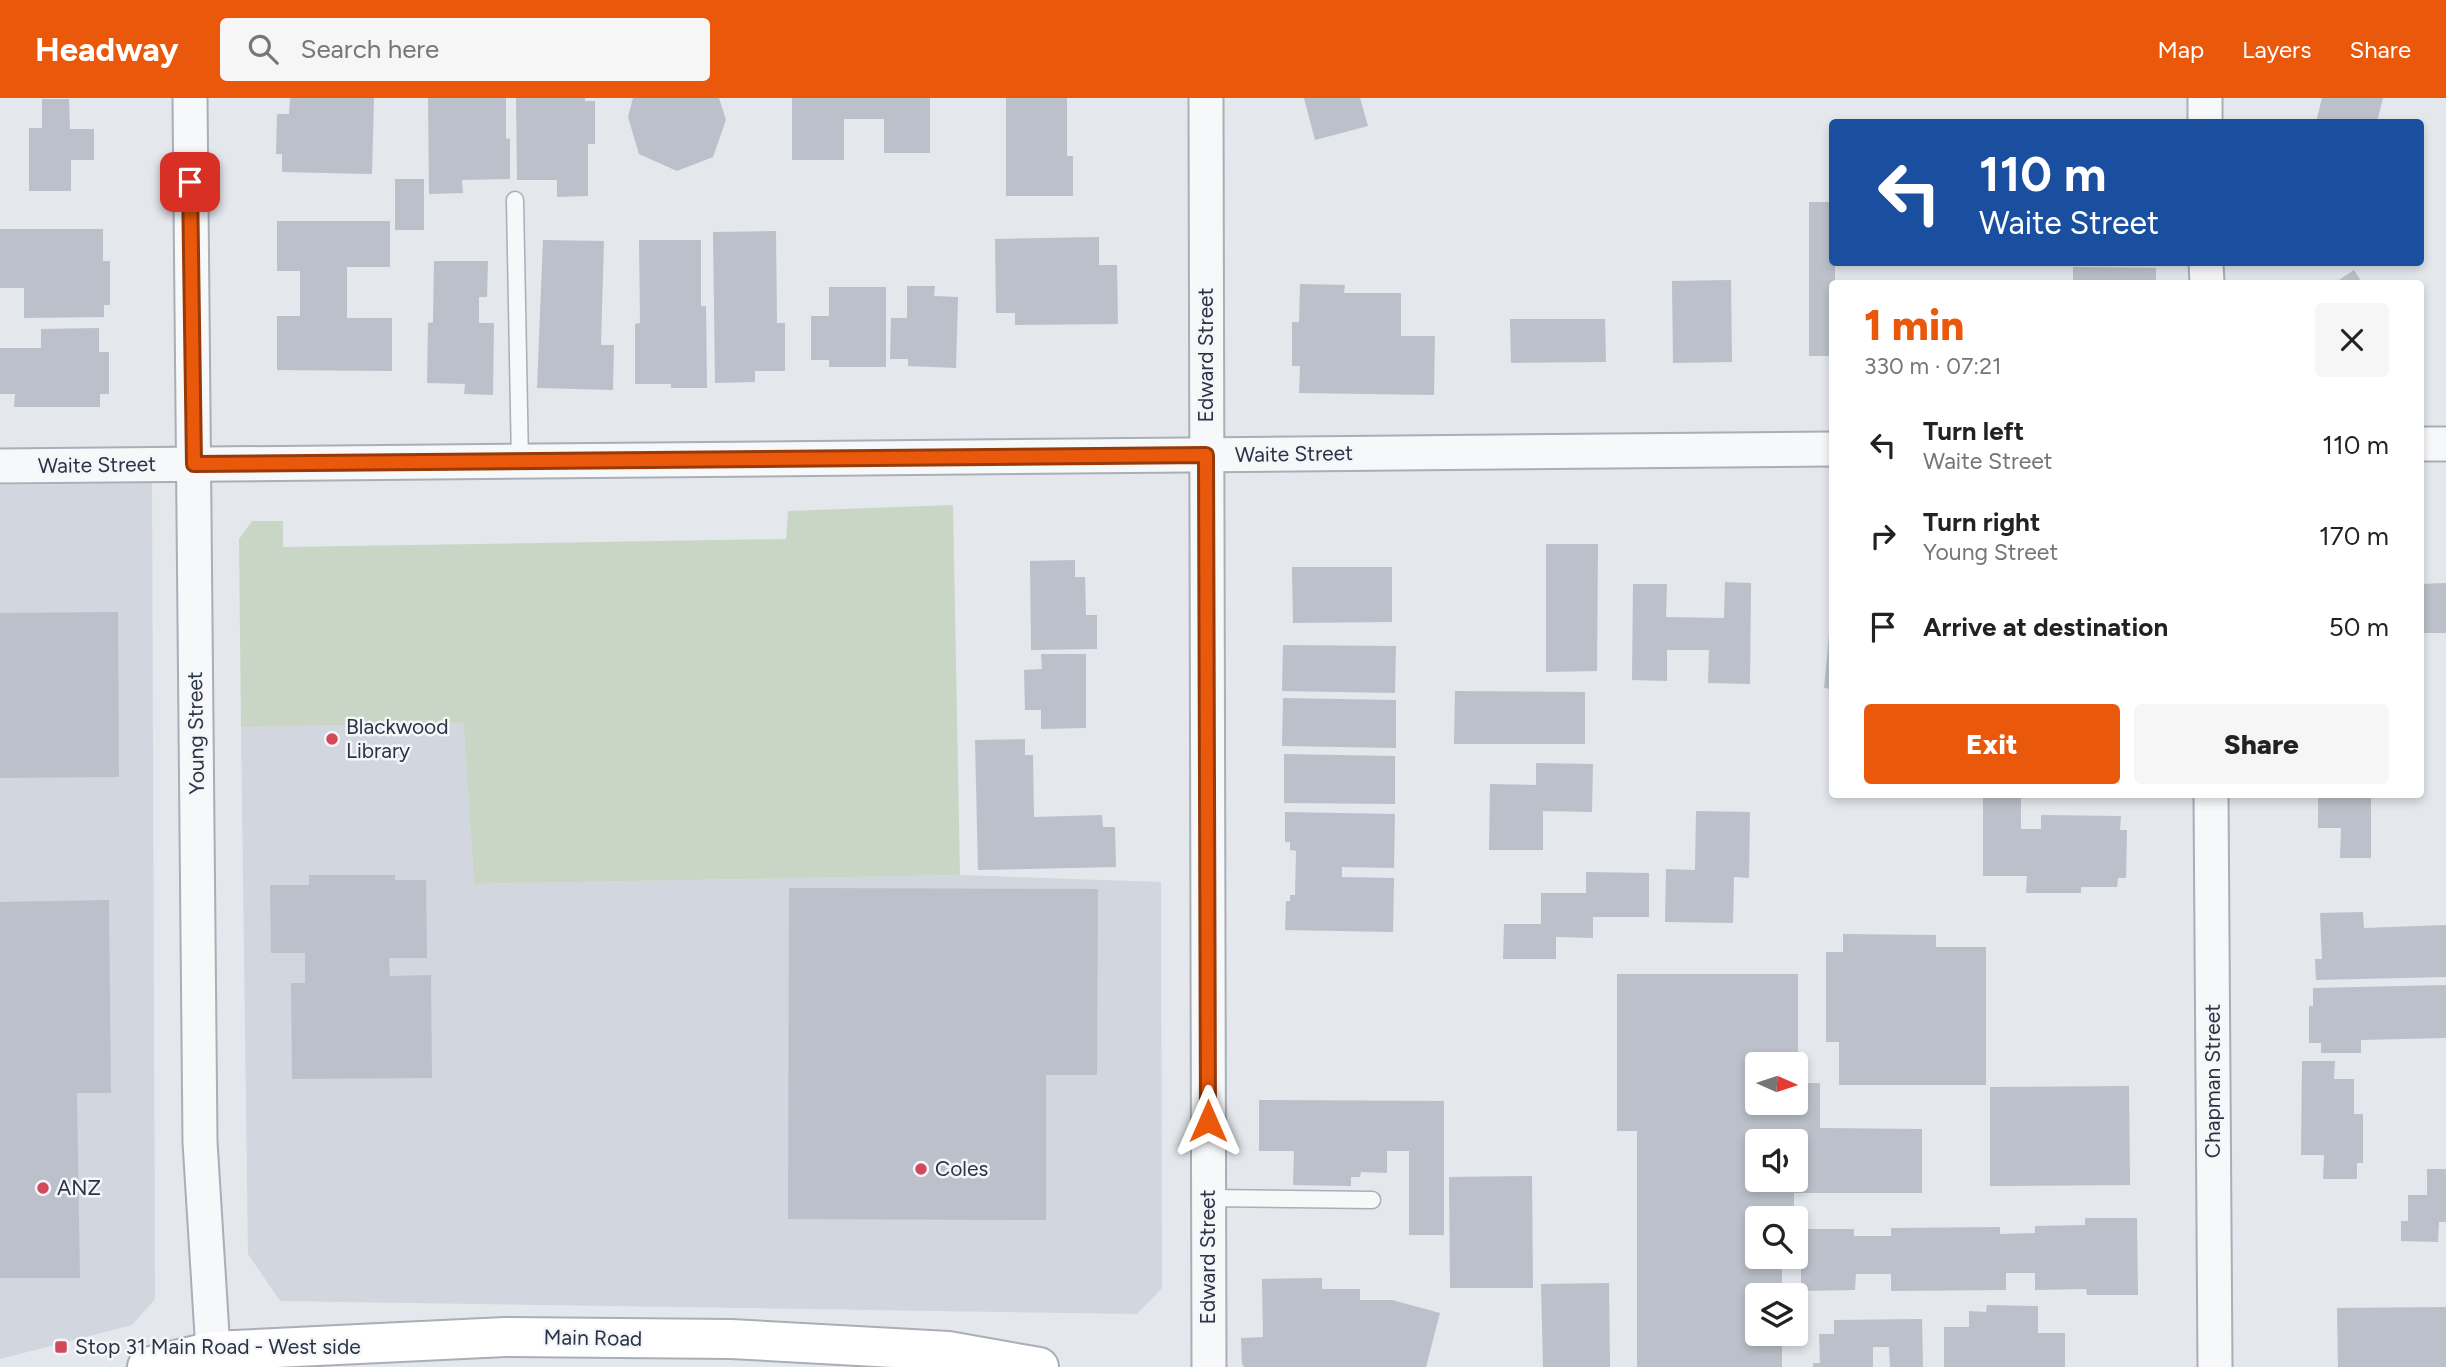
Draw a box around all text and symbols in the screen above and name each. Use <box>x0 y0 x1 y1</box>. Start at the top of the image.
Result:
search box <box>220 18 710 81</box>
text: Headway <box>35 30 178 69</box>
icon: search <box>244 30 282 68</box>
text: Search here <box>300 33 439 65</box>
text: Map <box>2157 35 2204 64</box>
text: Layers <box>2242 35 2311 64</box>
text: Share <box>2349 35 2411 64</box>
text: 110 m <box>1979 144 2107 203</box>
icon: left <box>1864 147 1955 238</box>
pin <box>160 152 220 212</box>
icon: arrive <box>171 163 209 201</box>
text: Waite Street <box>1979 204 2159 242</box>
street label: Edward Street <box>1193 287 1218 423</box>
text: 1 min <box>1864 300 1964 351</box>
button: close <box>2315 303 2389 377</box>
text: 330 m · 07:21 <box>1864 352 2002 380</box>
text: Turn left <box>1923 415 2024 447</box>
icon: left <box>1864 426 1902 464</box>
text: 110 m <box>2322 429 2389 461</box>
street label: Waite Street <box>1235 440 1353 467</box>
text: Waite Street <box>1923 447 2053 475</box>
street label: Waite Street <box>38 451 156 478</box>
text: Turn right <box>1923 506 2040 538</box>
icon: right <box>1864 517 1902 555</box>
text: 170 m <box>2319 520 2389 552</box>
text: Young Street <box>1923 538 2058 566</box>
icon: arrive <box>1864 608 1902 646</box>
text: Arrive at destination <box>1923 611 2168 643</box>
text: 50 m <box>2329 611 2389 643</box>
street label: Young Street <box>182 671 209 795</box>
button: Exit <box>1864 704 2120 784</box>
button: Share <box>2134 704 2389 784</box>
place label: Blackwood Library <box>346 714 449 763</box>
marker: Blackwood Library <box>324 731 340 747</box>
street label: Chapman Street <box>2200 1004 2225 1158</box>
north arrow <box>1745 1052 1808 1115</box>
map controls <box>1745 1052 1808 1346</box>
position arrow <box>1171 1084 1245 1158</box>
button: sound <box>1745 1129 1808 1192</box>
place label: Coles <box>935 1156 988 1181</box>
marker: Coles <box>913 1161 929 1177</box>
place label: ANZ <box>57 1175 101 1200</box>
marker: ANZ <box>35 1180 51 1196</box>
street label: Edward Street <box>1195 1189 1220 1325</box>
button: search <box>1745 1206 1808 1269</box>
button: layers <box>1745 1283 1808 1346</box>
street label: Main Road <box>543 1324 643 1351</box>
place label: Stop 31 Main Road - West side <box>75 1334 361 1359</box>
marker: Stop 31 Main Road - West side <box>53 1339 69 1355</box>

